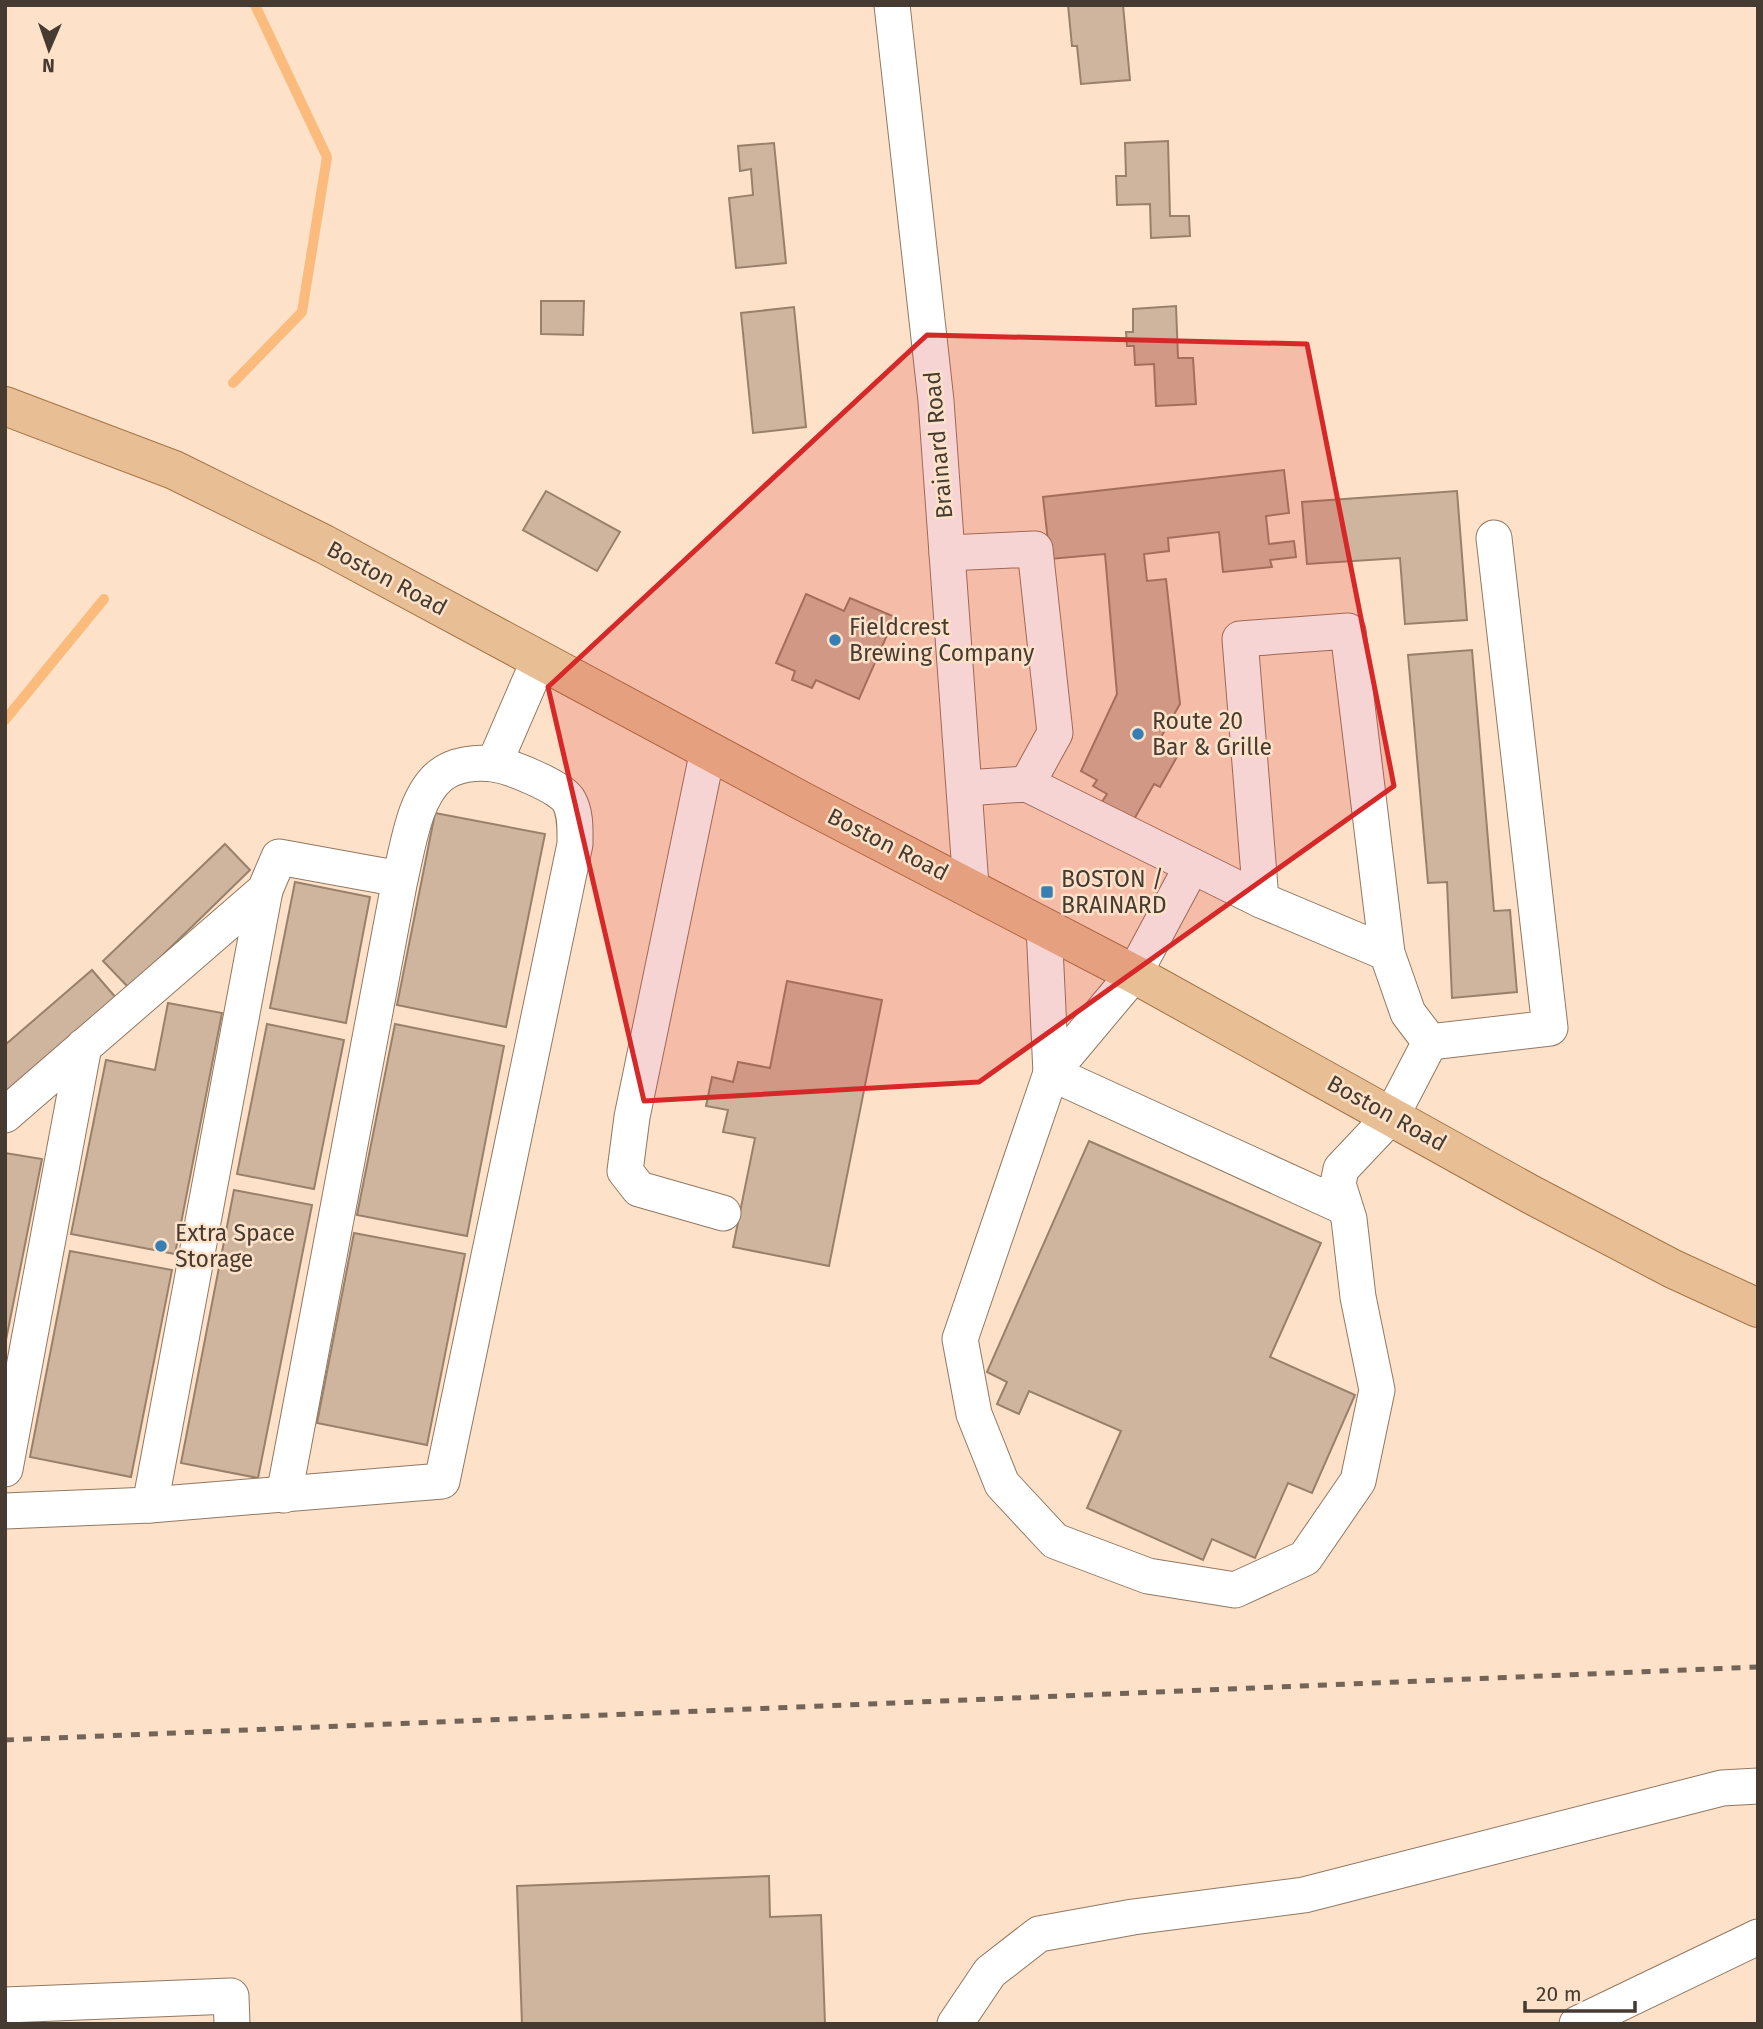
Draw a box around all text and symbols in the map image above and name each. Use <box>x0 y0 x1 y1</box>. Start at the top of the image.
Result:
north arrow <box>14 14 84 84</box>
text: N <box>42 54 55 77</box>
street label: Brainard Road <box>918 370 958 520</box>
street label: Boston Road <box>322 535 452 621</box>
place label: Fieldcrest Brewing Company <box>849 613 1035 667</box>
marker: Fieldcrest Brewing Company <box>827 632 843 648</box>
place label: Route 20 Bar & Grille <box>1152 707 1272 761</box>
marker: Route 20 Bar & Grille <box>1130 726 1146 742</box>
street label: Boston Road <box>823 802 953 886</box>
place label: BOSTON / BRAINARD <box>1061 865 1166 919</box>
marker: BOSTON / BRAINARD <box>1039 884 1055 900</box>
street label: Boston Road <box>1322 1069 1452 1157</box>
place label: Extra Space Storage <box>175 1219 295 1273</box>
marker: Extra Space Storage <box>153 1238 169 1254</box>
scale bar <box>1525 1969 1635 2013</box>
text: 20 m <box>1536 1981 1582 2007</box>

